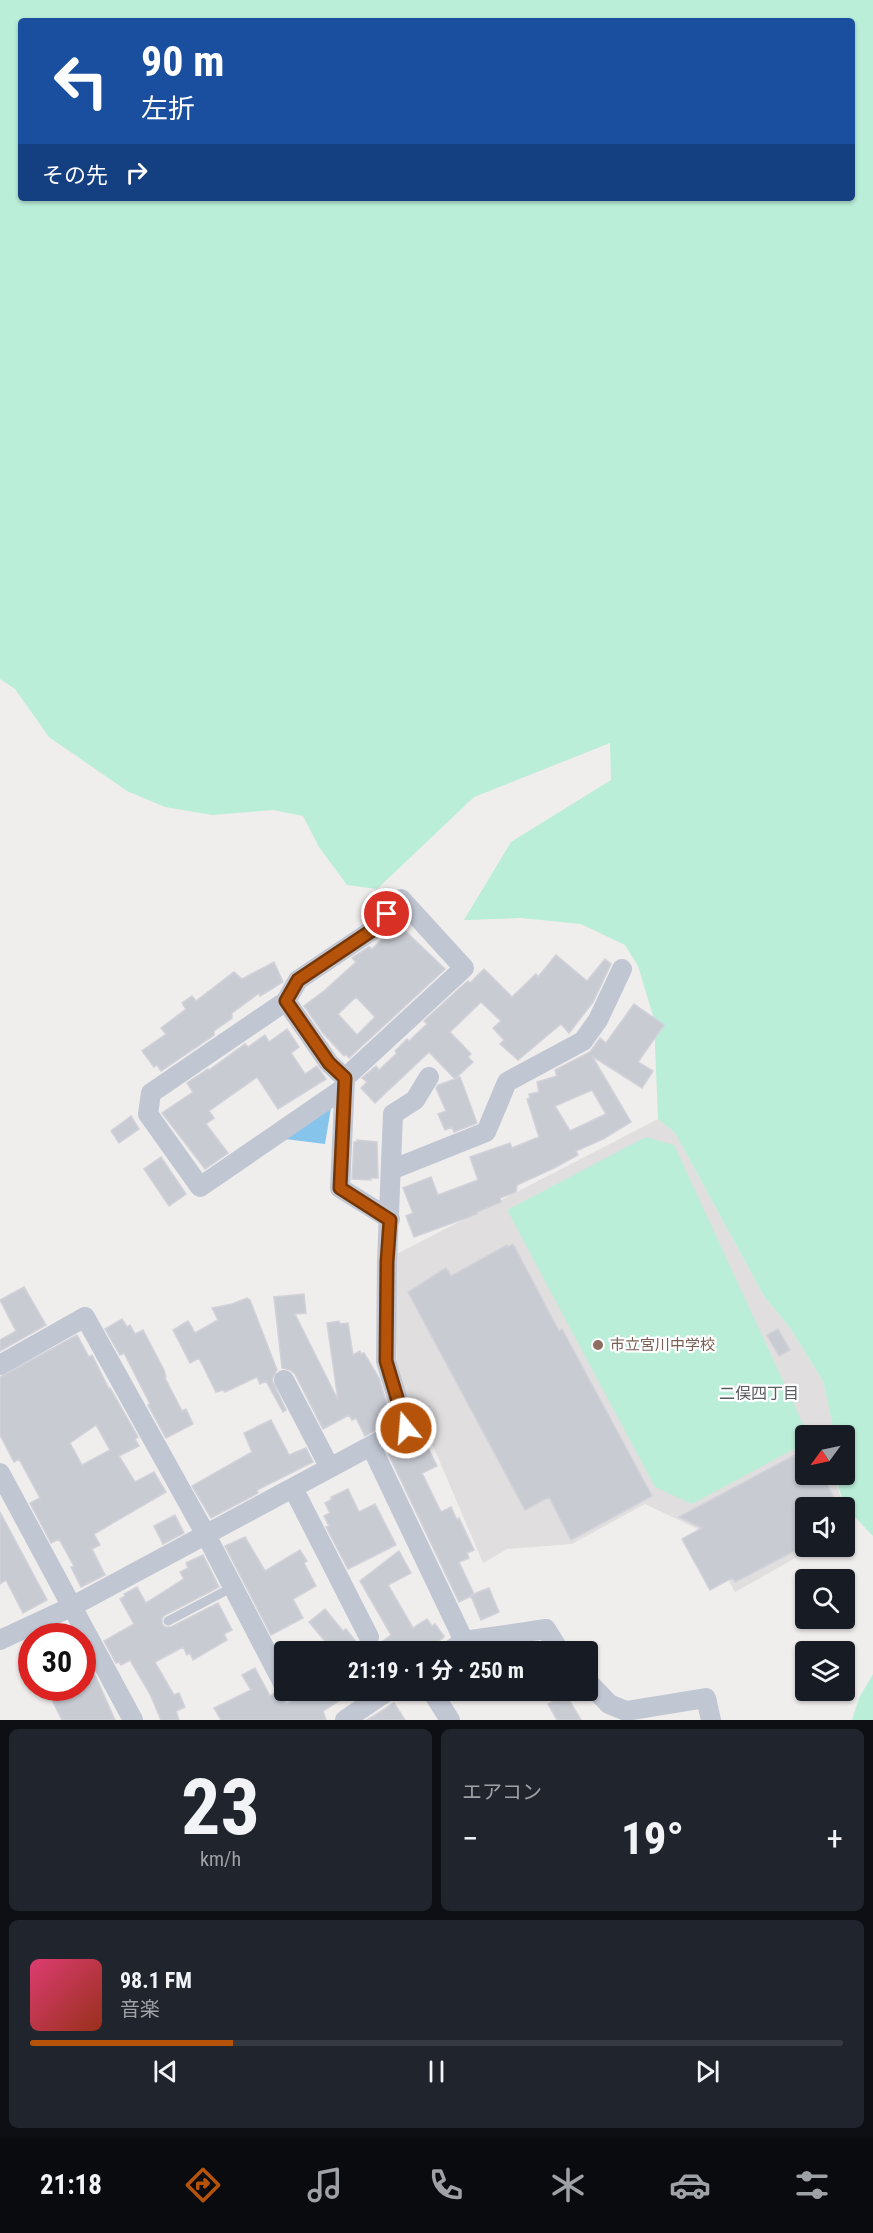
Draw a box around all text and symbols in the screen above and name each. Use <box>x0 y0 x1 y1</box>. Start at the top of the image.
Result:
text: 90 m <box>141 37 224 86</box>
icon: left <box>42 42 120 120</box>
text: 左折 <box>141 93 195 125</box>
icon: right <box>120 156 153 189</box>
text: その先 <box>42 163 108 188</box>
pin <box>361 888 412 939</box>
icon: arrive <box>370 897 403 930</box>
place label: 市立宮川中学校 <box>610 1336 715 1354</box>
marker: 市立宮川中学校 <box>591 1338 605 1352</box>
district label: 二俣四丁目 <box>719 1384 799 1403</box>
position arrow <box>374 1396 438 1460</box>
north arrow <box>795 1425 855 1485</box>
map controls <box>795 1425 855 1701</box>
button: sound <box>795 1497 855 1557</box>
button: search <box>795 1569 855 1629</box>
speed limit sign: 30 <box>18 1623 96 1701</box>
button: layers <box>795 1641 855 1701</box>
text: 21:19 · 1 分 · 250 m <box>348 1658 524 1683</box>
text: 23 <box>181 1762 260 1853</box>
text: エアコン <box>462 1780 542 1804</box>
text: 19° <box>621 1812 684 1865</box>
text: − <box>462 1819 479 1858</box>
text: + <box>827 1819 843 1858</box>
text: km/h <box>200 1847 241 1871</box>
text: 98.1 FM <box>120 1968 192 1993</box>
text: 音楽 <box>120 1997 160 2021</box>
icon: previous <box>149 2055 182 2088</box>
icon: pause <box>420 2055 453 2088</box>
icon: next <box>691 2055 724 2088</box>
icon: directions <box>182 2164 224 2206</box>
icon: music <box>304 2164 346 2206</box>
icon: phone <box>425 2164 467 2206</box>
icon: climate <box>547 2164 589 2206</box>
icon: car <box>669 2164 711 2206</box>
icon: filters <box>791 2164 833 2206</box>
text: 21:18 <box>40 2169 102 2201</box>

